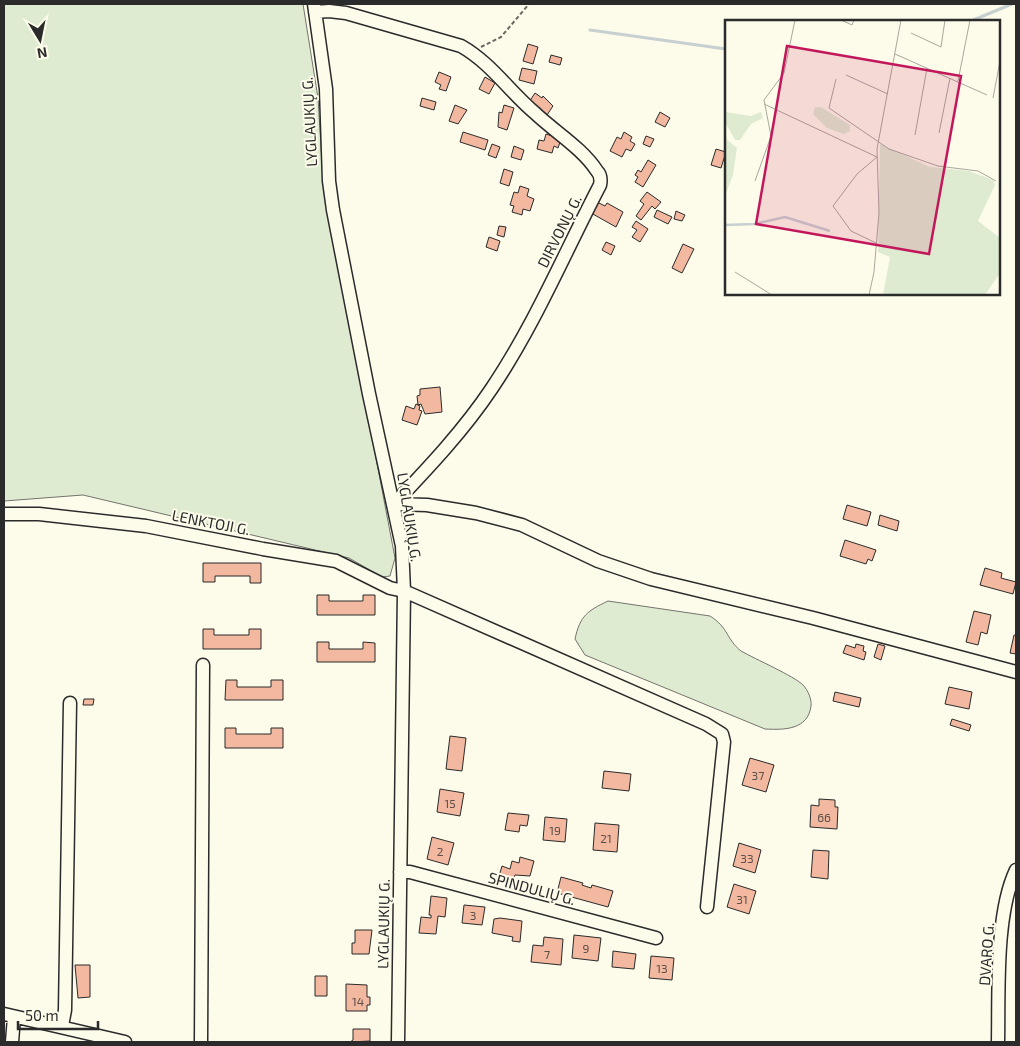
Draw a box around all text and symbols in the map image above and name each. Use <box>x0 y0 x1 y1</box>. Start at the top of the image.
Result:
north arrow <box>15 15 65 65</box>
inset map <box>725 20 1000 295</box>
text: N <box>36 44 49 63</box>
street label: LYGLAUKIŲ G. <box>298 77 320 167</box>
street label: DIRVONŲ G. <box>533 192 585 270</box>
street label: LYGLAUKIŲ G. <box>394 471 426 563</box>
street label: LENKTOJI G. <box>170 506 252 538</box>
house number: 37 <box>752 768 764 782</box>
house number: 15 <box>444 796 456 810</box>
house number: 66 <box>817 810 831 824</box>
house number: 19 <box>549 823 561 837</box>
house number: 21 <box>600 831 612 845</box>
house number: 2 <box>437 844 444 858</box>
house number: 33 <box>740 851 754 865</box>
street label: SPINDULIŲ G. <box>486 868 578 908</box>
street label: LYGLAUKIŲ G. <box>373 879 393 969</box>
house number: 31 <box>736 892 748 906</box>
house number: 3 <box>470 908 476 922</box>
street label: DVARO G. <box>975 922 997 986</box>
house number: 9 <box>583 941 590 955</box>
house number: 7 <box>544 947 550 961</box>
house number: 13 <box>656 961 668 975</box>
house number: 14 <box>352 994 364 1008</box>
scale bar <box>18 998 98 1030</box>
text: 50 m <box>25 1006 59 1024</box>

